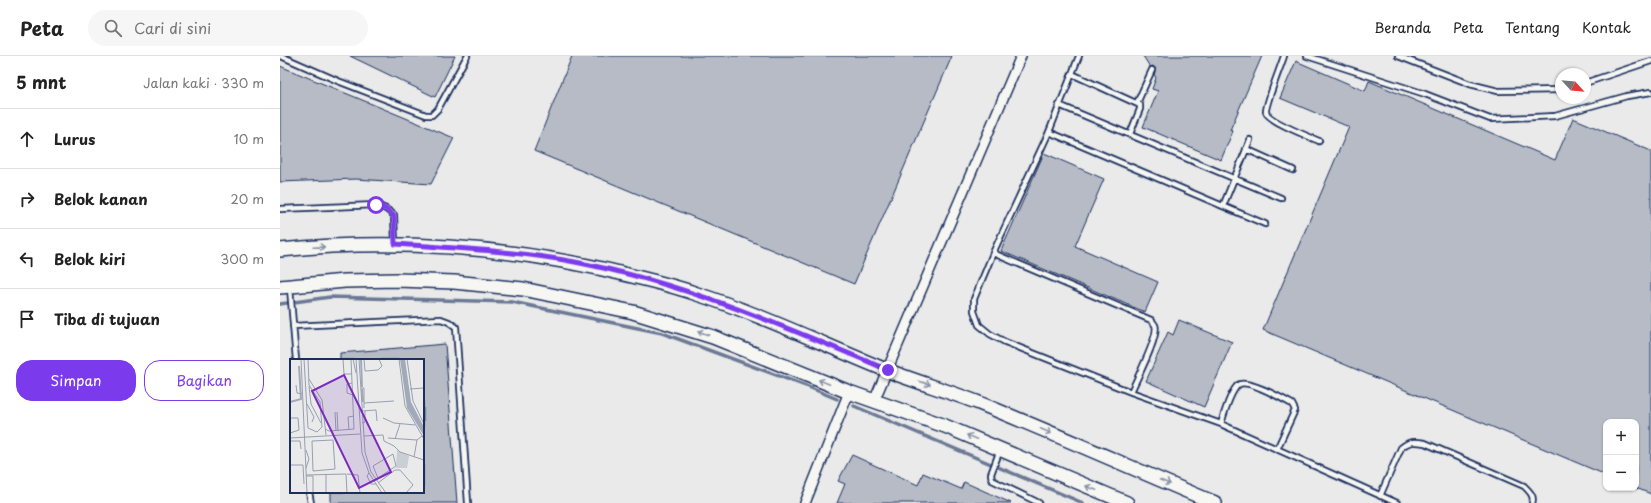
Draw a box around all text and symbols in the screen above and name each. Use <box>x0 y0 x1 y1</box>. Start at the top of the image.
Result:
search box <box>88 10 368 46</box>
text: Peta <box>20 14 64 42</box>
text: Cari di sini <box>134 16 211 39</box>
icon: search <box>102 17 124 39</box>
text: Beranda <box>1374 17 1431 38</box>
text: Peta <box>1453 17 1483 38</box>
text: Tentang <box>1505 17 1560 38</box>
text: Kontak <box>1582 17 1631 38</box>
north arrow <box>1555 68 1591 104</box>
text: 5 mnt <box>16 69 67 95</box>
text: Jalan kaki · 330 m <box>143 73 264 92</box>
text: Lurus <box>54 127 95 150</box>
icon: ahead <box>16 128 38 150</box>
text: 10 m <box>234 129 264 148</box>
text: Belok kanan <box>54 187 148 210</box>
icon: right <box>16 188 38 210</box>
text: 20 m <box>230 189 264 208</box>
route start <box>367 196 385 214</box>
one-way arrow <box>312 243 325 251</box>
text: Belok kiri <box>54 247 125 270</box>
icon: left <box>16 248 38 270</box>
text: 300 m <box>220 249 264 268</box>
text: Tiba di tujuan <box>54 307 160 330</box>
icon: arrive <box>16 308 38 330</box>
one-way arrow <box>697 329 709 337</box>
inset map <box>290 359 424 493</box>
button: Simpan <box>16 360 136 401</box>
button: Bagikan <box>144 360 264 401</box>
route end <box>879 361 897 379</box>
one-way arrow <box>818 378 830 385</box>
one-way arrow <box>919 380 932 387</box>
map controls <box>1603 419 1639 491</box>
button: + <box>1603 419 1639 455</box>
one-way arrow <box>1039 428 1051 435</box>
one-way arrow <box>966 433 978 440</box>
button: − <box>1603 455 1639 491</box>
one-way arrow <box>1159 479 1171 486</box>
one-way arrow <box>1085 484 1097 492</box>

